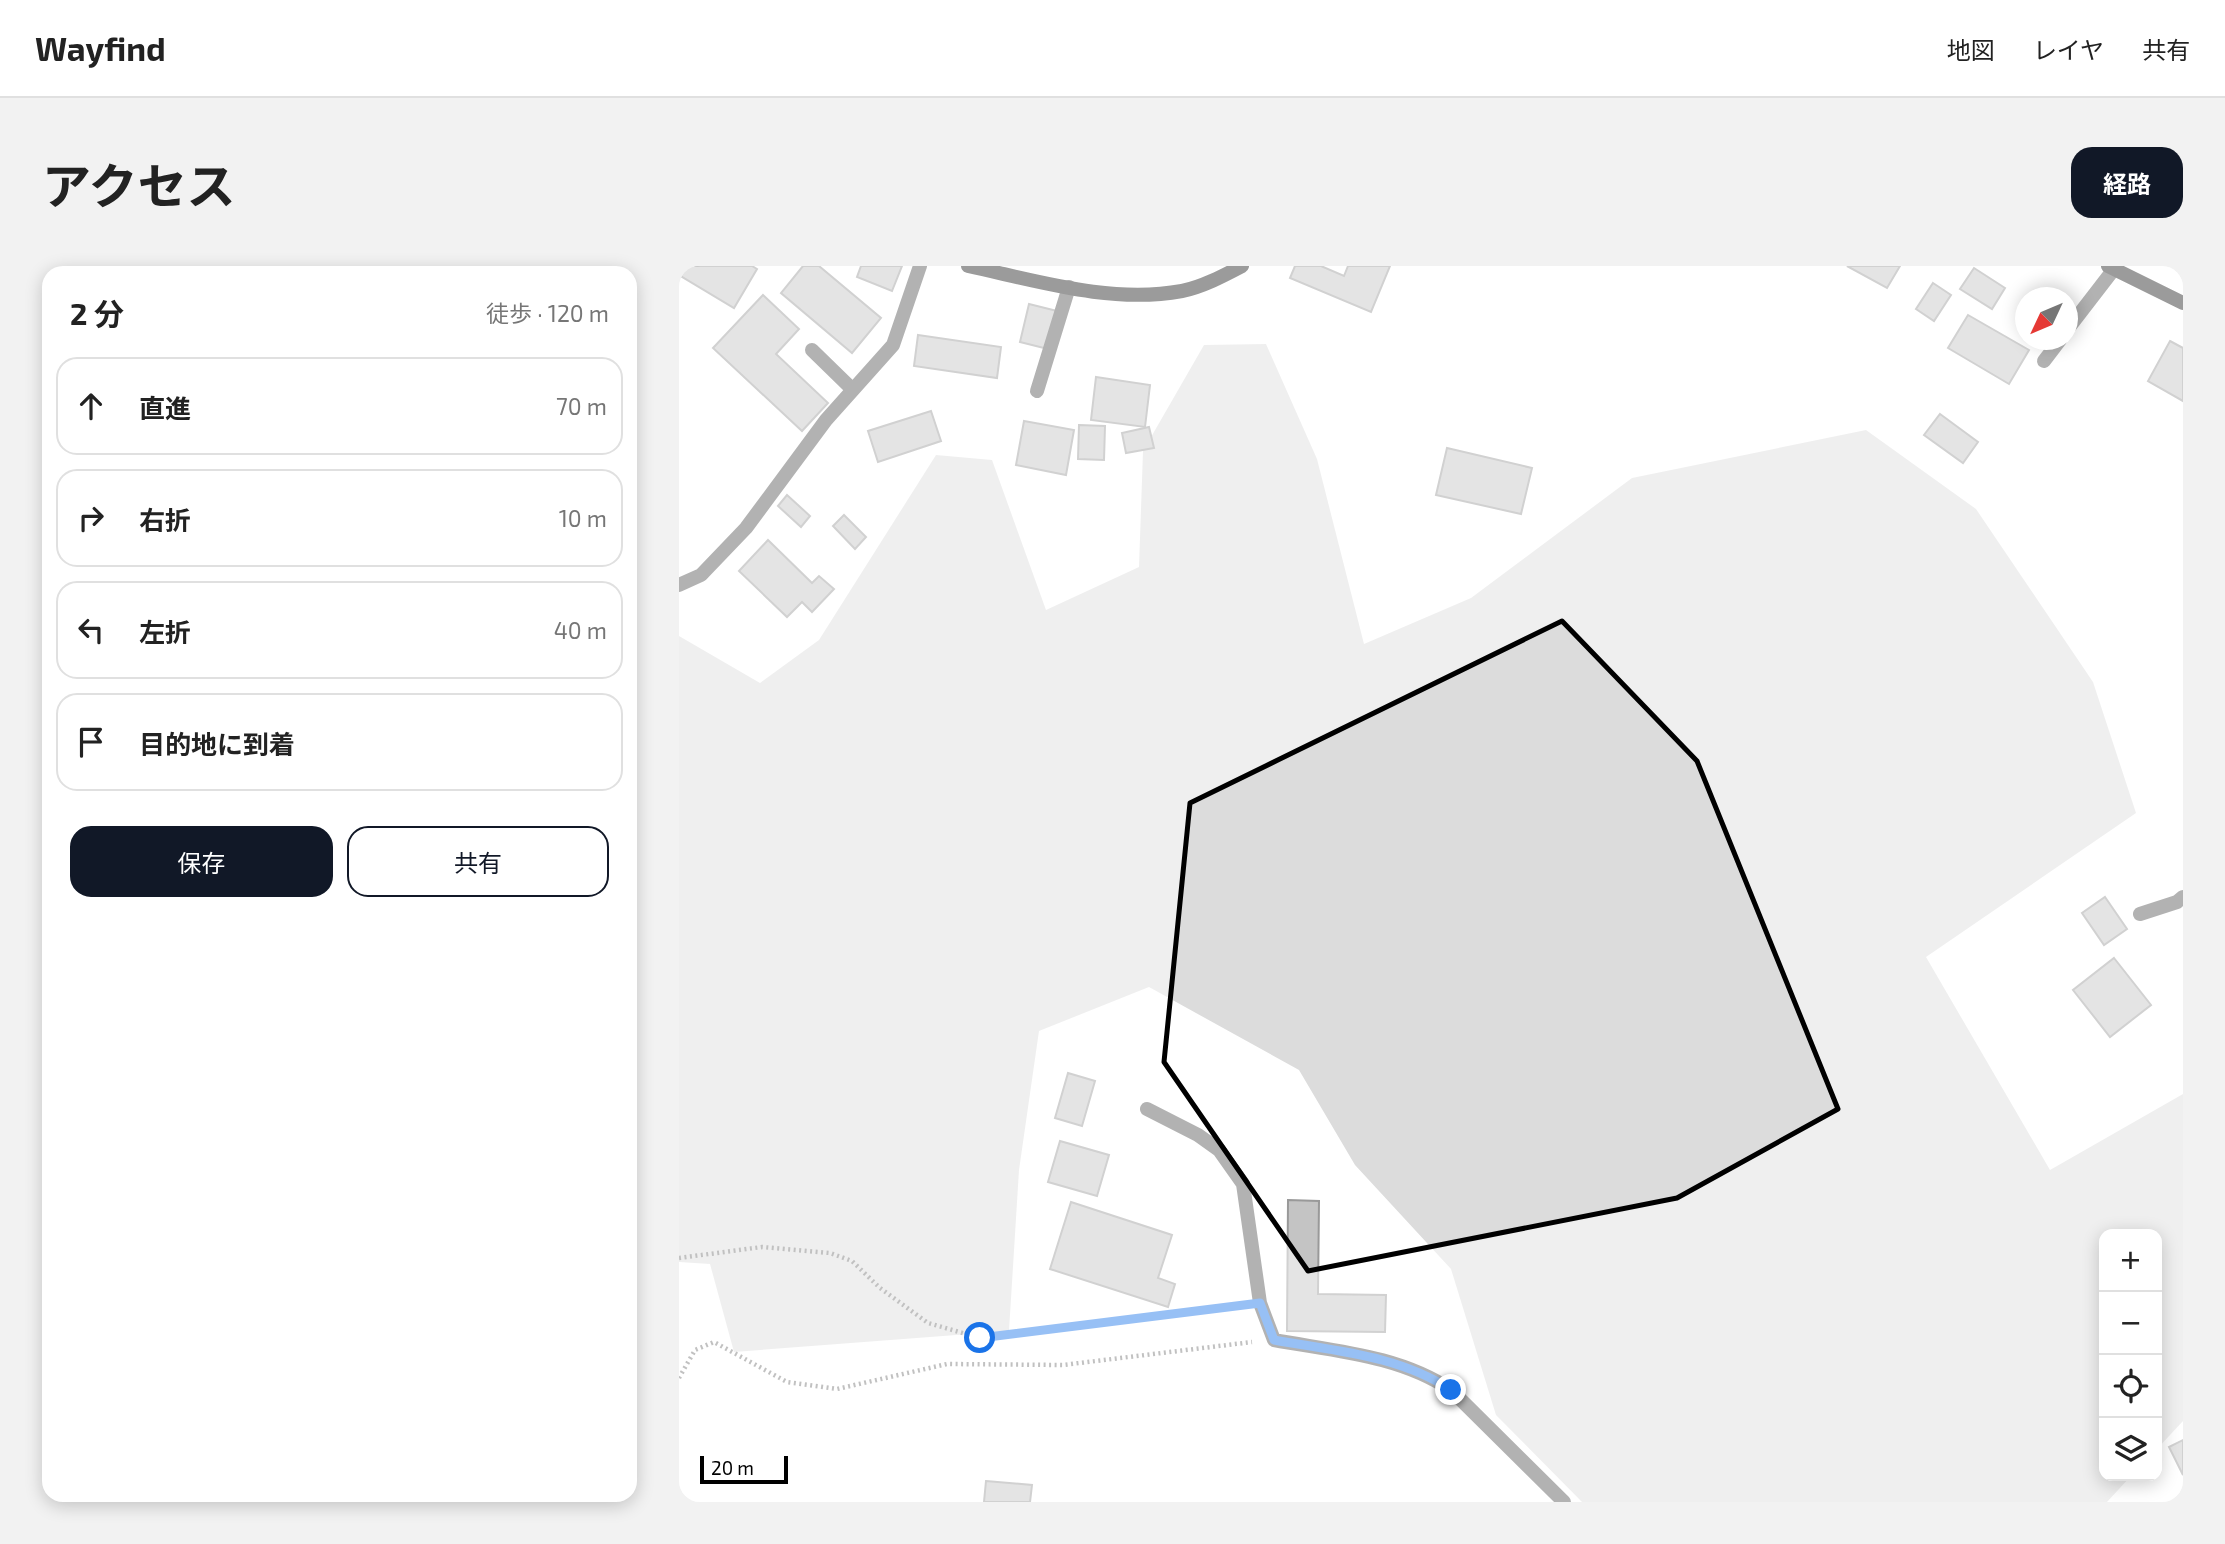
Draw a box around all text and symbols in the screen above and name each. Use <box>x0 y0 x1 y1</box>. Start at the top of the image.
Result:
text: Wayfind <box>35 28 166 68</box>
text: 地図 <box>1947 35 1995 64</box>
text: レイヤ <box>2033 35 2104 64</box>
text: 共有 <box>2142 35 2190 64</box>
button: 経路 <box>2071 147 2183 218</box>
text: アクセス <box>42 155 236 214</box>
north arrow <box>2015 287 2078 350</box>
text: 2 分 <box>70 295 124 331</box>
text: 徒歩 · 120 m <box>486 299 609 327</box>
icon: ahead <box>72 387 110 425</box>
text: 直進 <box>139 392 191 423</box>
text: 70 m <box>556 392 607 420</box>
icon: right <box>72 499 110 537</box>
text: 右折 <box>139 504 191 535</box>
text: 10 m <box>559 504 607 532</box>
icon: left <box>72 611 110 649</box>
text: 左折 <box>139 616 191 647</box>
text: 40 m <box>554 616 607 644</box>
icon: arrive <box>72 723 110 761</box>
text: 目的地に到着 <box>139 728 295 759</box>
button: 保存 <box>70 826 333 897</box>
button: 共有 <box>347 826 609 897</box>
map controls <box>2099 1229 2162 1481</box>
button: + <box>2099 1229 2162 1292</box>
button: − <box>2099 1292 2162 1355</box>
route start <box>964 1322 995 1353</box>
button: locate <box>2099 1355 2162 1418</box>
route end <box>1435 1374 1466 1405</box>
button: layers <box>2099 1418 2162 1481</box>
scale bar <box>700 1453 787 1485</box>
text: 20 m <box>711 1456 754 1479</box>

